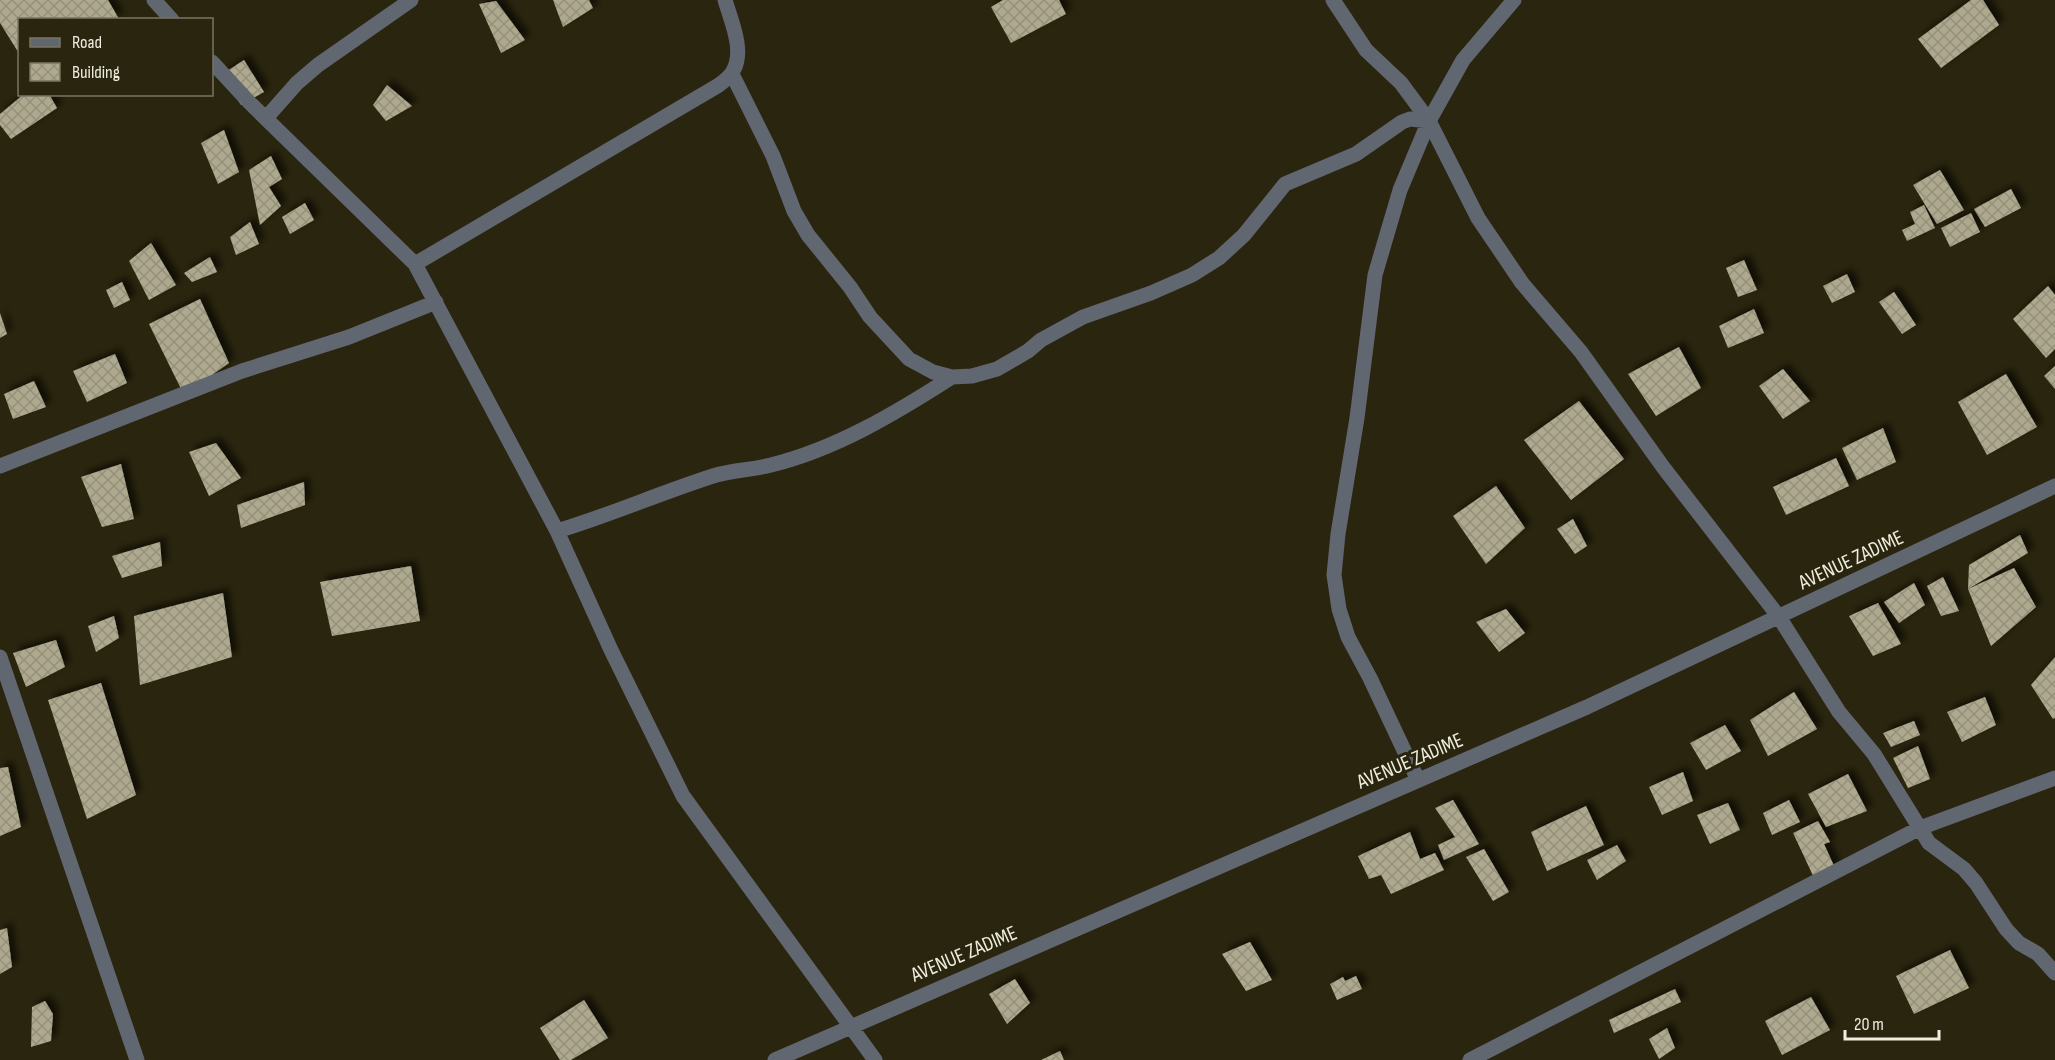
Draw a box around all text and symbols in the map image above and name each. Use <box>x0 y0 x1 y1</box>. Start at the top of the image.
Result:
legend <box>18 18 213 96</box>
text: Road <box>72 32 102 53</box>
text: Building <box>72 62 120 83</box>
street label: AVENUE ZADIME <box>1794 525 1907 596</box>
street label: AVENUE ZADIME <box>1352 727 1467 795</box>
street label: AVENUE ZADIME <box>906 920 1021 988</box>
scale bar <box>1845 1003 1940 1041</box>
text: 20 m <box>1854 1014 1884 1035</box>

